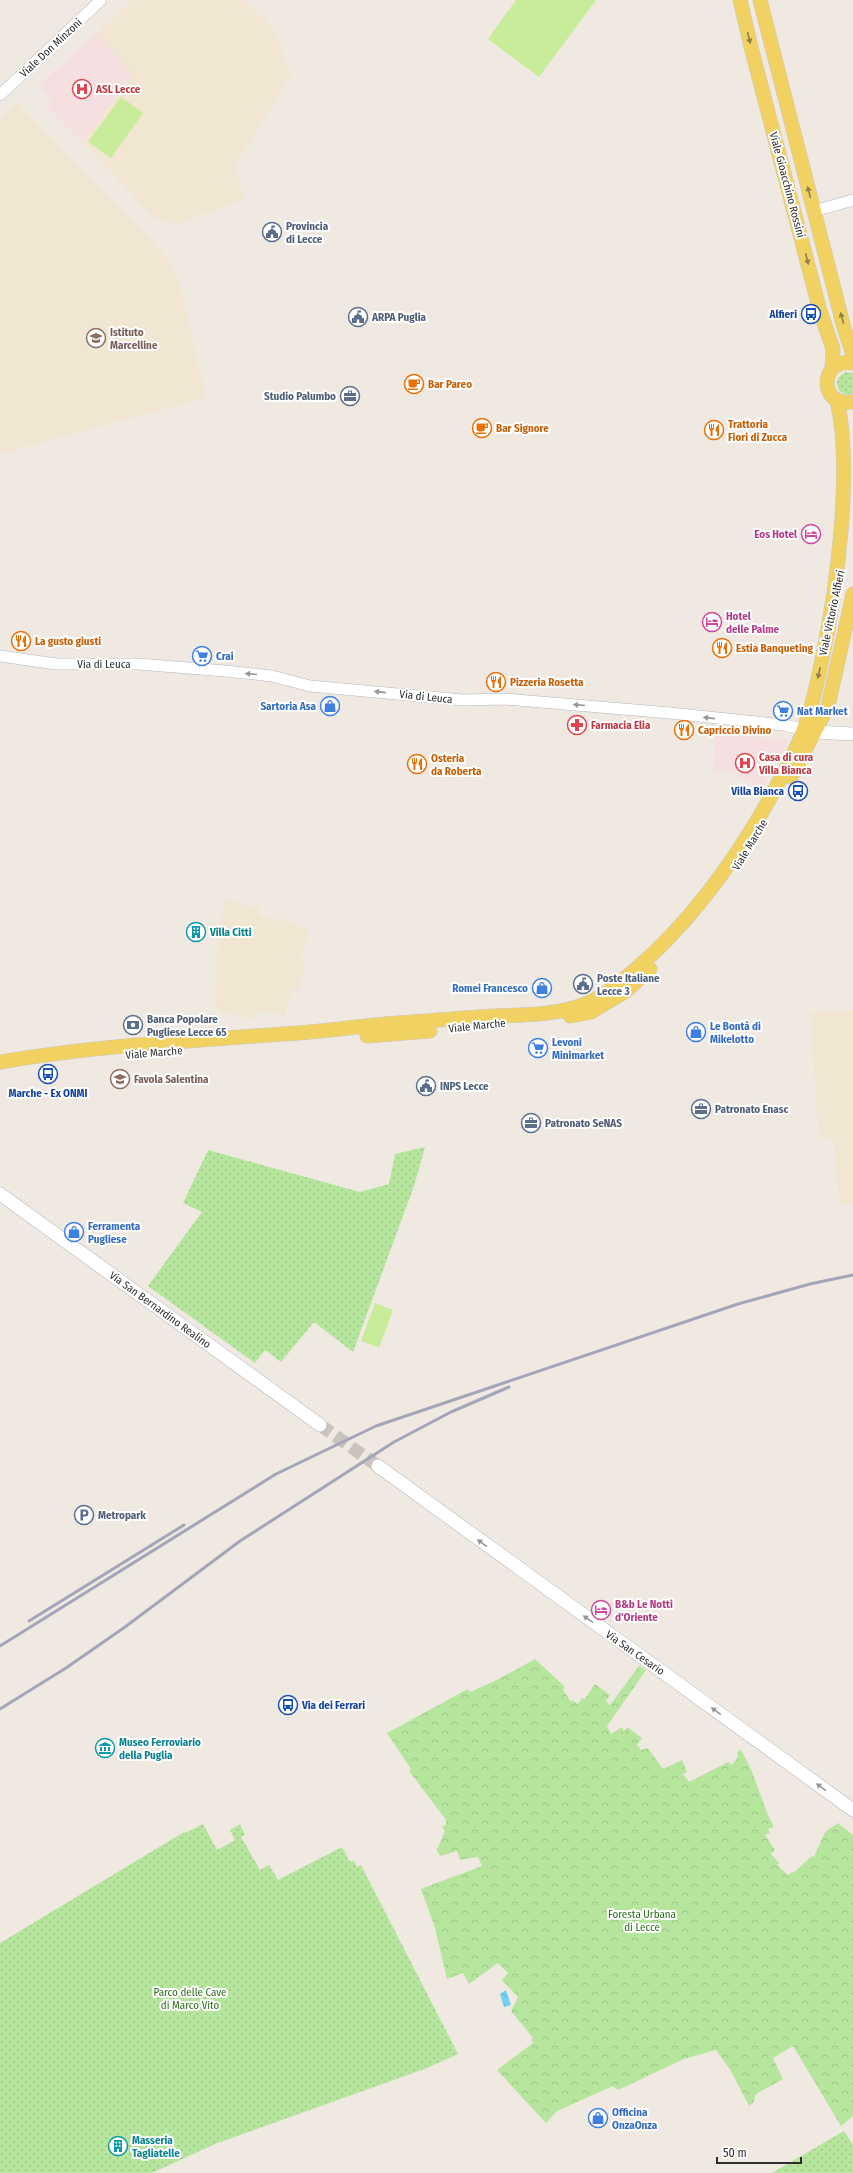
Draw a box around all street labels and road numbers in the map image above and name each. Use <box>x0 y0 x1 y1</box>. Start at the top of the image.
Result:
street label: Viale Don Minzoni <box>17 16 85 80</box>
street label: Viale Gioacchino Rossini <box>767 131 807 239</box>
street label: Viale Vittorio Alfieri <box>817 569 847 657</box>
street label: Via di Leuca <box>77 658 131 671</box>
street label: Via di Leuca <box>399 688 453 706</box>
street label: Viale Marche <box>730 817 770 873</box>
street label: Viale Marche <box>448 1017 506 1035</box>
street label: Viale Marche <box>125 1044 183 1062</box>
street label: Via San Bernardino Realino <box>107 1269 213 1351</box>
street label: Via San Cesario <box>603 1628 667 1678</box>

